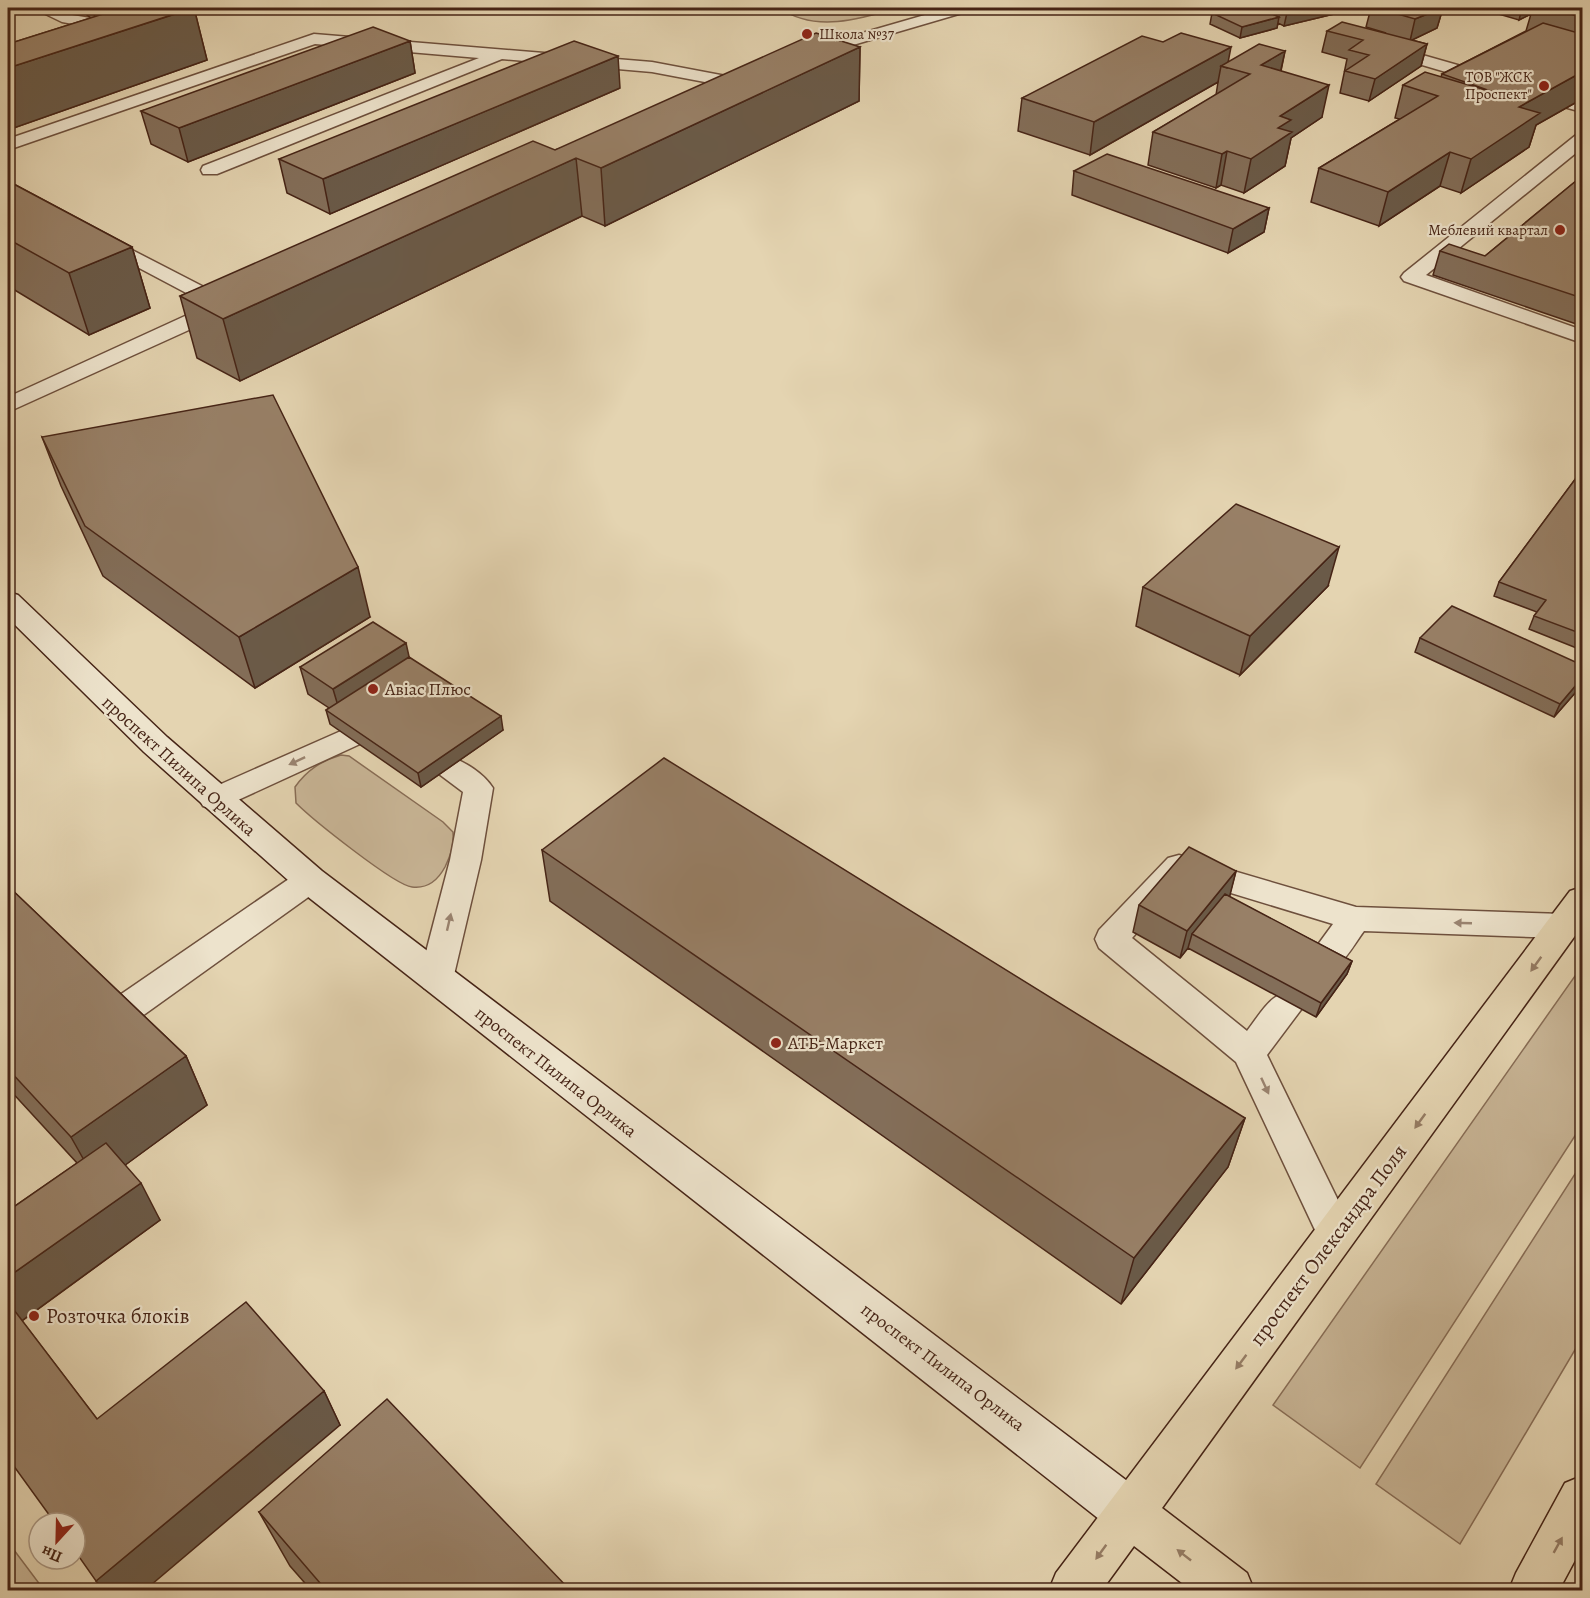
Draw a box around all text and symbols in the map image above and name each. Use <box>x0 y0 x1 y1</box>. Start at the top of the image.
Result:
place label: Школа №37 <box>819 24 895 44</box>
marker: Школа №37 <box>800 27 814 41</box>
place label: ТОВ "ЖСК Проспект" <box>1465 67 1532 104</box>
marker: ТОВ "ЖСК Проспект" <box>1537 79 1551 93</box>
place label: Меблевий квартал <box>1428 220 1548 240</box>
marker: Меблевий квартал <box>1553 223 1567 237</box>
place label: Авіас Плюс <box>384 677 471 701</box>
marker: Авіас Плюс <box>366 682 380 696</box>
street label: проспект Пилипа Орлика <box>97 690 262 842</box>
one-way arrow <box>288 756 305 765</box>
one-way arrow <box>445 912 454 931</box>
one-way arrow <box>1454 918 1473 928</box>
one-way arrow <box>1530 957 1542 972</box>
street label: проспект Пилипа Орлика <box>470 1001 642 1143</box>
place label: АТБ-Маркет <box>787 1031 883 1055</box>
marker: АТБ-Маркет <box>769 1036 783 1050</box>
one-way arrow <box>1260 1077 1269 1094</box>
one-way arrow <box>1414 1113 1426 1129</box>
street label: проспект Олександра Поля <box>1243 1139 1413 1351</box>
street label: проспект Пилипа Орлика <box>856 1297 1030 1437</box>
place label: Розточка блоків <box>46 1302 189 1330</box>
marker: Розточка блоків <box>27 1309 41 1323</box>
one-way arrow <box>1235 1354 1247 1369</box>
north arrow <box>27 1511 87 1571</box>
one-way arrow <box>1553 1536 1563 1553</box>
text: Пн <box>38 1540 66 1568</box>
one-way arrow <box>1096 1544 1108 1559</box>
one-way arrow <box>1176 1548 1192 1561</box>

